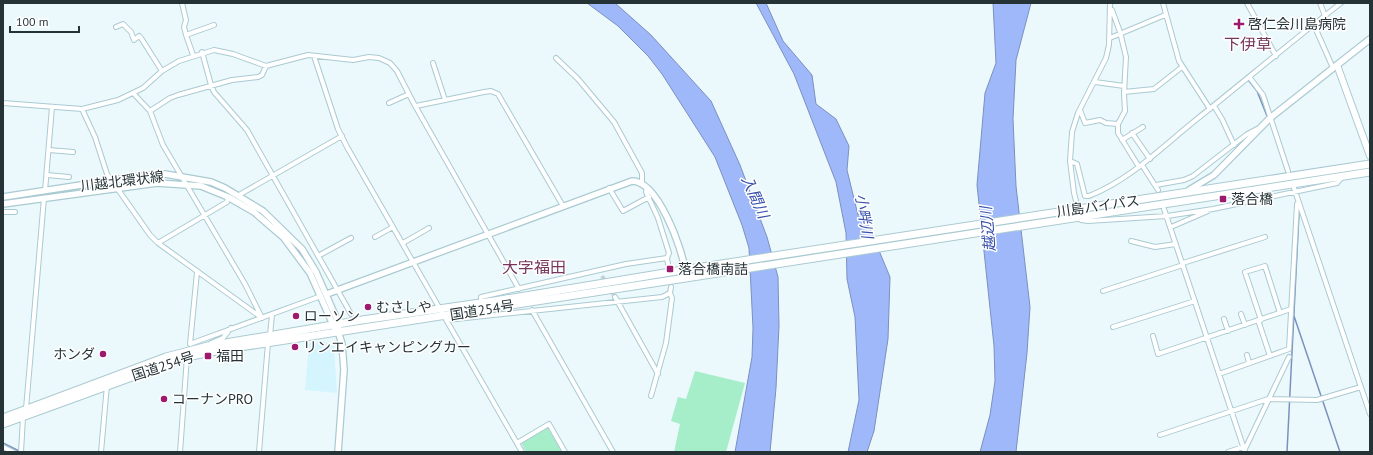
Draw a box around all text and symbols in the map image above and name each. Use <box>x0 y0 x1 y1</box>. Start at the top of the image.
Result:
scale bar <box>10 8 79 34</box>
text: 100 m <box>16 14 49 29</box>
place label: 啓仁会川島病院 <box>1248 15 1346 33</box>
marker: 啓仁会川島病院 <box>1233 18 1245 30</box>
district label: 下伊草 <box>1224 34 1272 54</box>
street label: 川越北環状線 <box>79 167 165 195</box>
water label: 入間川 <box>738 172 774 223</box>
place label: 落合橋 <box>1231 190 1273 208</box>
street label: 川島バイパス <box>1055 191 1141 221</box>
water label: 小畔川 <box>852 192 878 242</box>
marker: 落合橋 <box>1218 194 1228 204</box>
water label: 越辺川 <box>976 204 999 252</box>
district label: 大字福田 <box>502 257 566 277</box>
place label: 落合橋南詰 <box>678 260 748 278</box>
marker: 落合橋南詰 <box>665 264 675 274</box>
street label: 国道254号 <box>449 296 515 324</box>
place label: むさしや <box>376 298 432 316</box>
marker: むさしや <box>363 302 373 312</box>
place label: ローソン <box>304 307 360 325</box>
marker: ローソン <box>291 311 301 321</box>
place label: リンエイキャンピングカー <box>303 338 471 356</box>
marker: リンエイキャンピングカー <box>290 342 300 352</box>
place label: ホンダ <box>53 345 95 363</box>
street label: 国道254号 <box>129 347 197 385</box>
place label: 福田 <box>216 347 244 365</box>
marker: ホンダ <box>98 349 108 359</box>
marker: 福田 <box>203 351 213 361</box>
place label: コーナンPRO <box>172 390 253 408</box>
marker: コーナンPRO <box>159 394 169 404</box>

